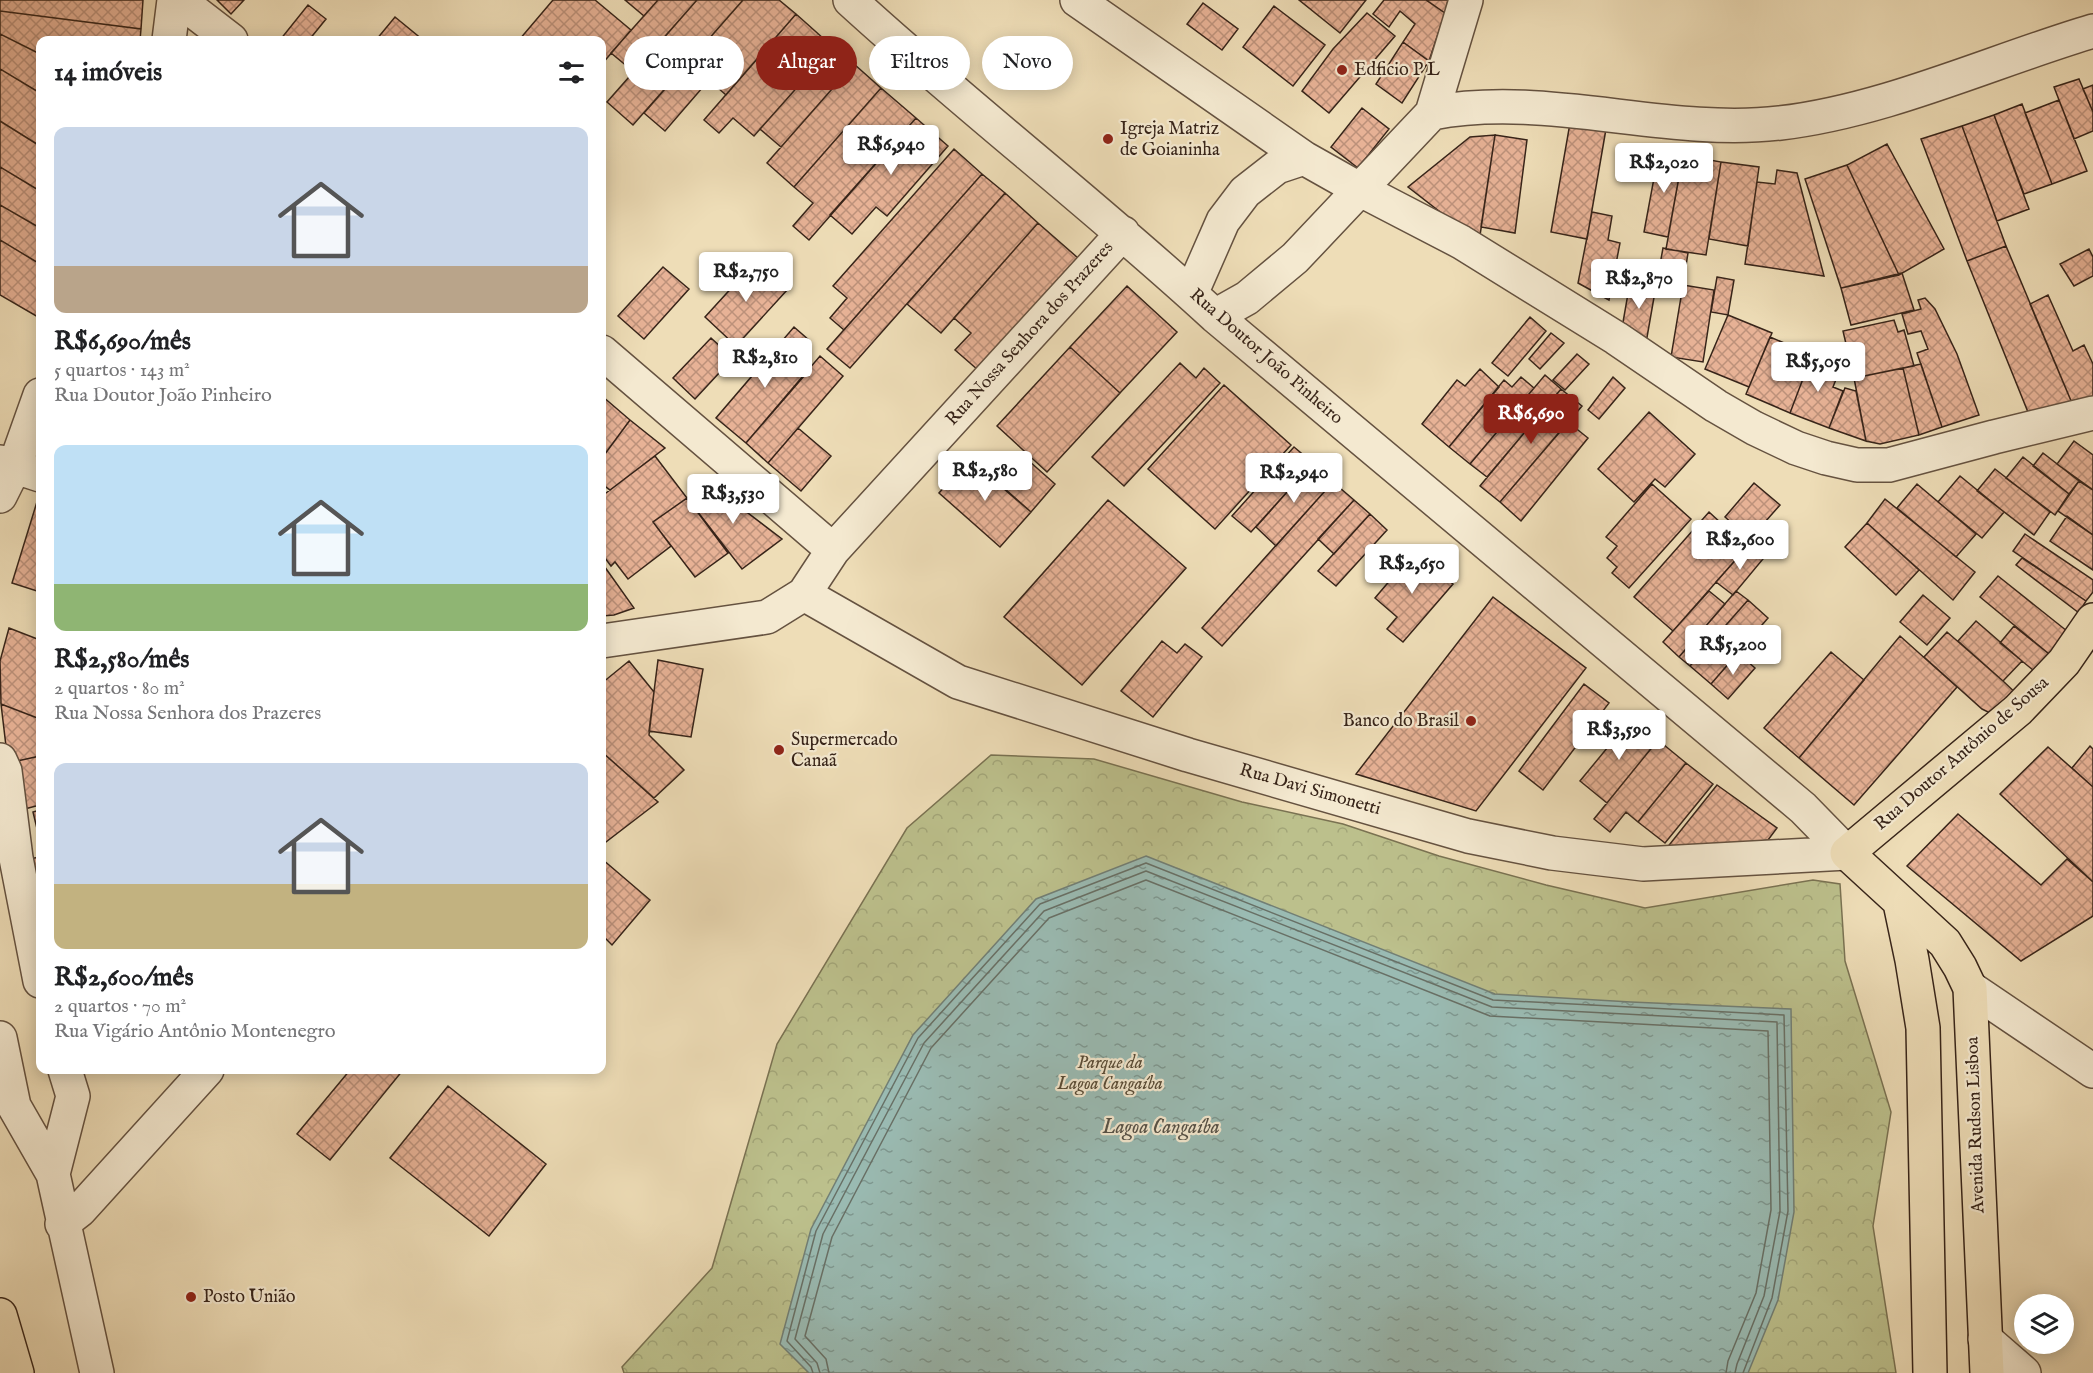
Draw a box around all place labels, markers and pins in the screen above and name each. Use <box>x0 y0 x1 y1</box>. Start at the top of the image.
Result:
place label: Edficio P L <box>1354 59 1440 82</box>
marker: Edficio P L <box>1335 63 1349 77</box>
place label: Igreja Matriz de Goianinha <box>1120 118 1220 162</box>
pin: R$6,940 <box>836 125 946 176</box>
marker: Igreja Matriz de Goianinha <box>1101 132 1115 146</box>
pin: R$2,020 <box>1609 143 1719 194</box>
pin: R$2,750 <box>691 252 801 303</box>
pin: R$2,870 <box>1584 259 1694 310</box>
pin: R$2,810 <box>710 338 820 389</box>
pin: R$5,050 <box>1763 342 1873 393</box>
pin: R$6,690 <box>1476 394 1586 445</box>
pin: R$2,580 <box>930 451 1040 502</box>
pin: R$2,940 <box>1239 453 1349 504</box>
pin: R$3,530 <box>678 474 788 525</box>
pin: R$2,600 <box>1685 520 1795 571</box>
pin: R$2,650 <box>1357 544 1467 595</box>
pin: R$5,200 <box>1678 625 1788 676</box>
place label: Banco do Brasil <box>1343 710 1459 733</box>
pin: R$3,590 <box>1564 710 1674 761</box>
marker: Banco do Brasil <box>1464 714 1478 728</box>
place label: Supermercado Canaã <box>791 729 898 773</box>
marker: Supermercado Canaã <box>772 743 786 757</box>
place label: Posto União <box>203 1286 296 1309</box>
marker: Posto União <box>184 1290 198 1304</box>

